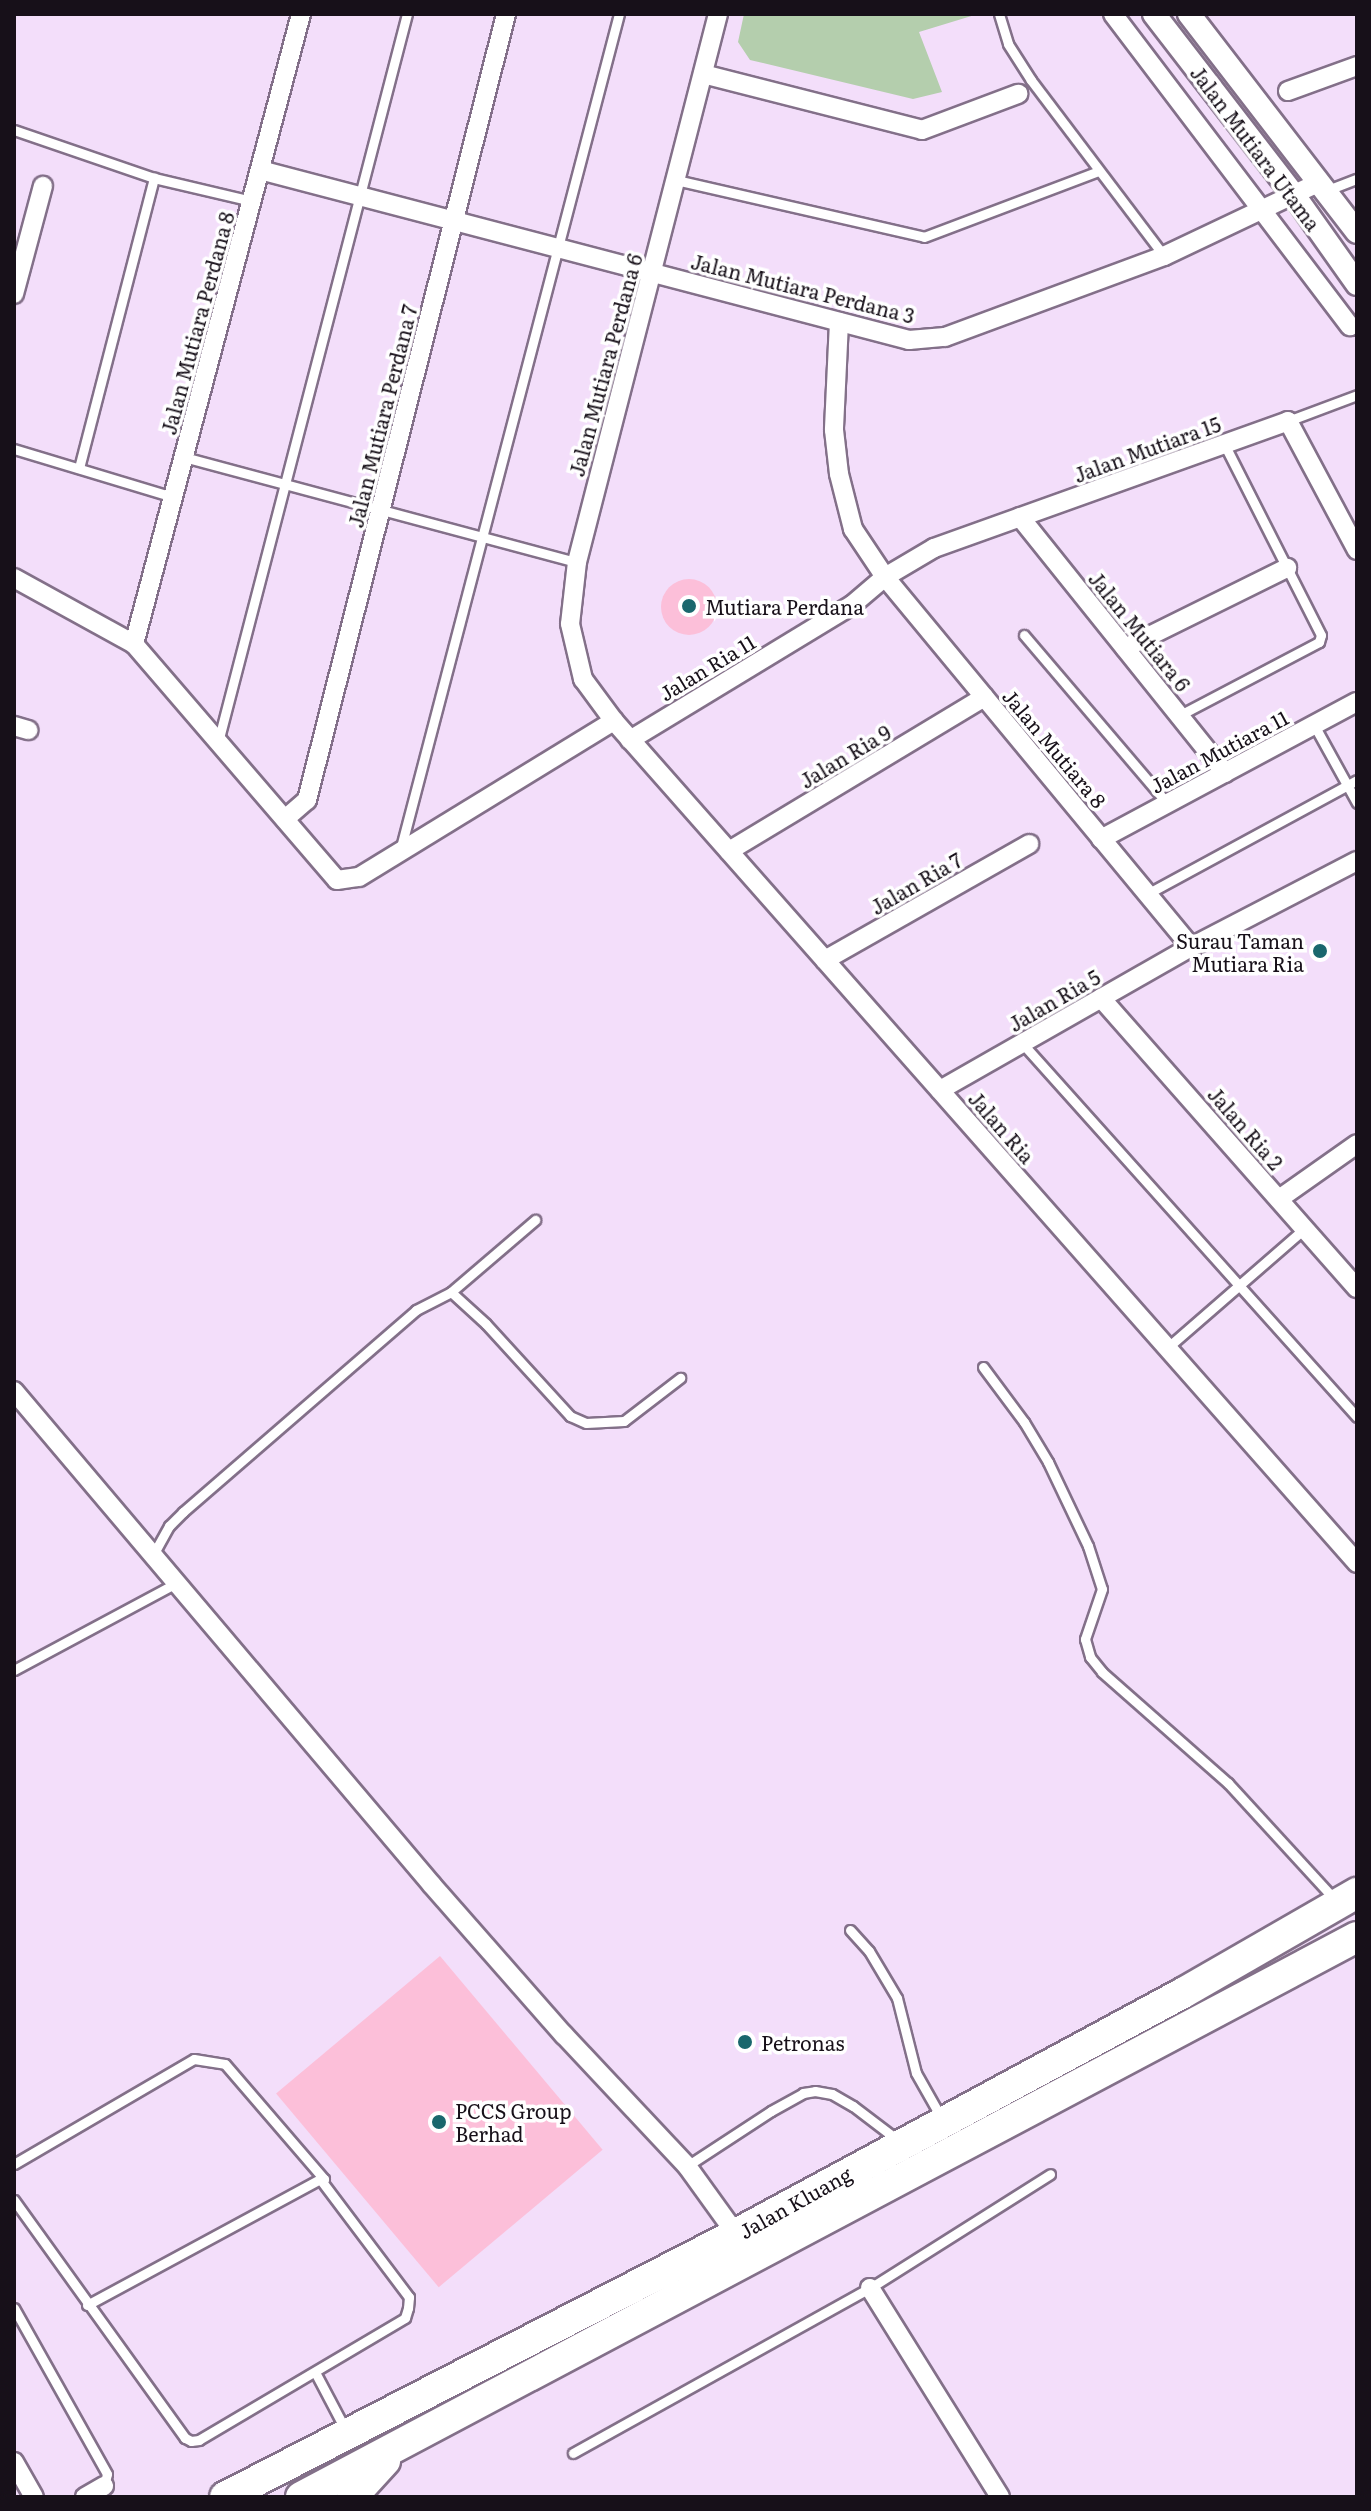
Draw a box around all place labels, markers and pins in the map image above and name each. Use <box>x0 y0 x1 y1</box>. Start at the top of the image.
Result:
place label: Mutiara Perdana <box>705 594 864 618</box>
marker: Mutiara Perdana <box>680 597 698 615</box>
place label: Surau Taman Mutiara Ria <box>1176 928 1304 975</box>
marker: Surau Taman Mutiara Ria <box>1311 942 1329 960</box>
place label: Petronas <box>761 2030 844 2054</box>
marker: Petronas <box>736 2033 754 2051</box>
place label: PCCS Group Berhad <box>455 2098 571 2145</box>
marker: PCCS Group Berhad <box>430 2113 448 2131</box>

